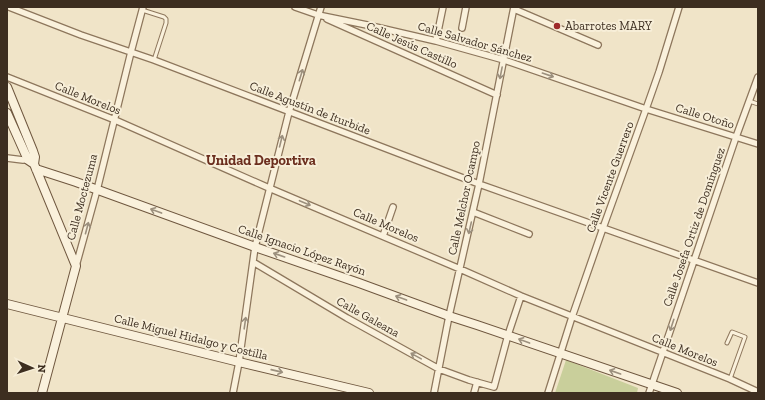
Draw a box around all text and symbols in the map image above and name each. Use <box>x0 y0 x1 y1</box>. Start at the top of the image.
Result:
street label: Calle Jesús Castillo <box>364 19 460 71</box>
street label: Calle Salvador Sánchez <box>416 19 534 65</box>
place label: Abarrotes MARY <box>565 19 653 33</box>
marker: Abarrotes MARY <box>552 21 562 31</box>
one-way arrow <box>497 66 505 79</box>
one-way arrow <box>298 68 305 81</box>
one-way arrow <box>542 72 555 79</box>
street label: Calle Morelos <box>53 78 123 118</box>
street label: Calle Agustín de Iturbide <box>248 78 373 138</box>
street label: Calle Otoño <box>674 100 736 132</box>
street label: Calle Vicente Guerrero <box>583 120 637 234</box>
one-way arrow <box>278 135 285 148</box>
street label: Calle Melchor Ocampo <box>445 139 483 257</box>
street label: Calle Josefa Ortiz de Domínguez <box>660 145 728 308</box>
street label: Calle Moctezuma <box>64 152 100 242</box>
district label: Unidad Deportiva <box>206 152 316 169</box>
one-way arrow <box>299 200 311 208</box>
street label: Calle Morelos <box>351 205 421 245</box>
one-way arrow <box>151 207 163 215</box>
one-way arrow <box>465 221 473 234</box>
one-way arrow <box>84 222 91 235</box>
street label: Calle Ignacio López Rayón <box>236 222 368 278</box>
one-way arrow <box>272 251 285 258</box>
street label: Calle Galeana <box>334 294 402 340</box>
one-way arrow <box>396 294 408 302</box>
street label: Calle Miguel Hidalgo y Costilla <box>113 311 270 363</box>
one-way arrow <box>241 317 249 330</box>
one-way arrow <box>668 318 675 331</box>
street label: Calle Morelos <box>650 330 720 370</box>
one-way arrow <box>518 337 531 344</box>
north arrow <box>12 348 52 388</box>
one-way arrow <box>410 351 422 359</box>
text: N <box>35 364 48 374</box>
one-way arrow <box>270 368 283 375</box>
one-way arrow <box>608 368 621 375</box>

